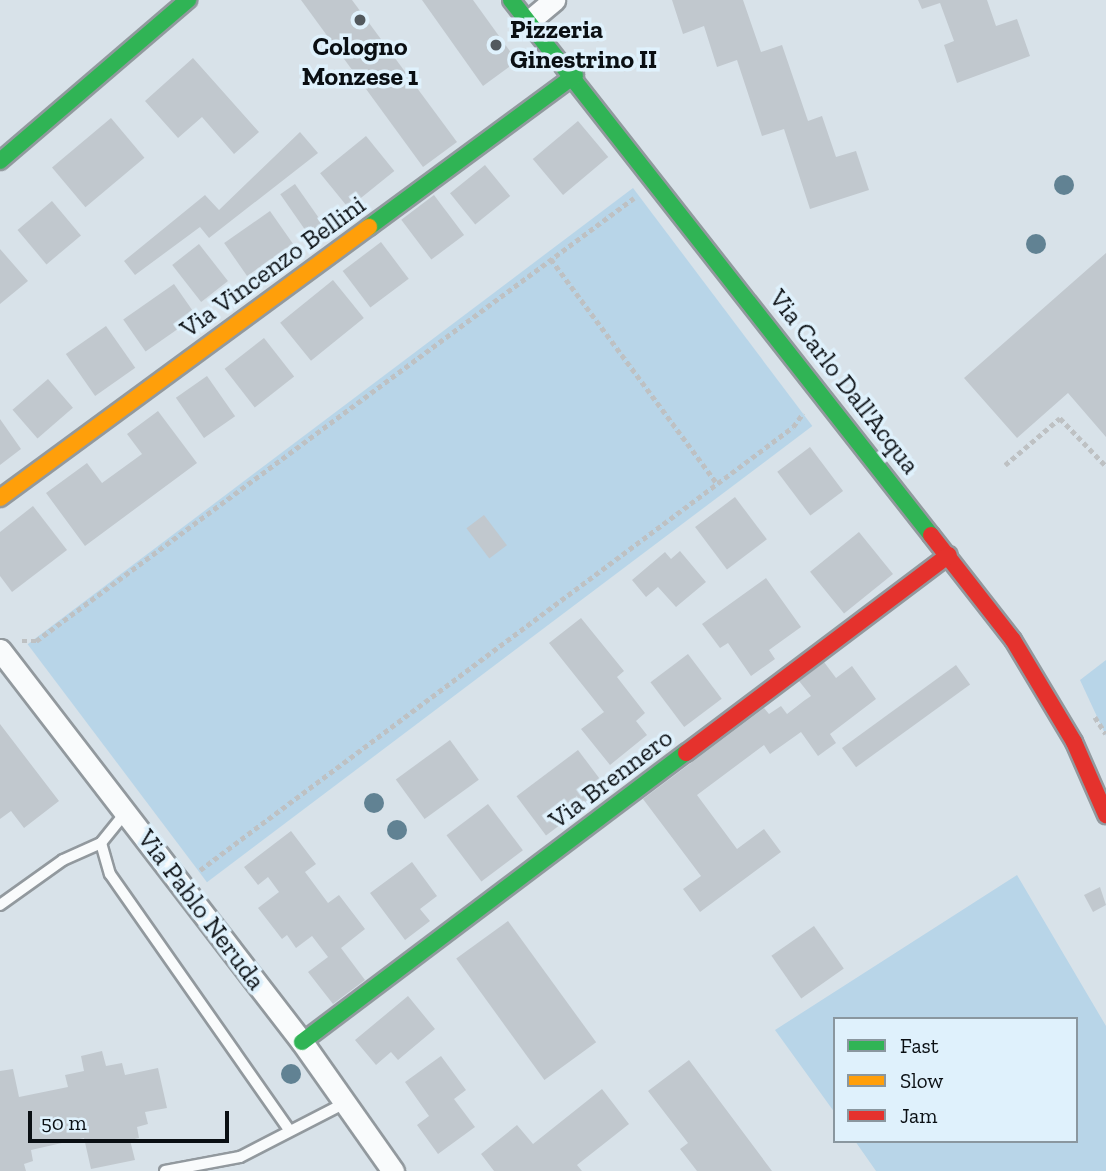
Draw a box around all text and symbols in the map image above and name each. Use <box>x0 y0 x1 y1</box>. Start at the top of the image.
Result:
marker: Cologno Monzese 1 <box>352 12 368 28</box>
place label: Pizzeria Ginestrino II <box>510 14 657 76</box>
place label: Cologno Monzese 1 <box>302 31 418 92</box>
marker: Pizzeria Ginestrino II <box>488 37 504 53</box>
street label: Via Vincenzo Bellini <box>174 189 372 345</box>
street label: Via Carlo Dall'Acqua <box>762 284 926 480</box>
street label: Via Brennero <box>543 722 679 836</box>
street label: Via Pablo Neruda <box>131 824 271 996</box>
legend <box>833 1017 1078 1143</box>
text: Fast <box>900 1033 939 1058</box>
text: Slow <box>900 1068 943 1093</box>
scale bar <box>32 1098 233 1142</box>
text: Jam <box>900 1103 937 1128</box>
text: 50 m <box>41 1110 87 1135</box>

